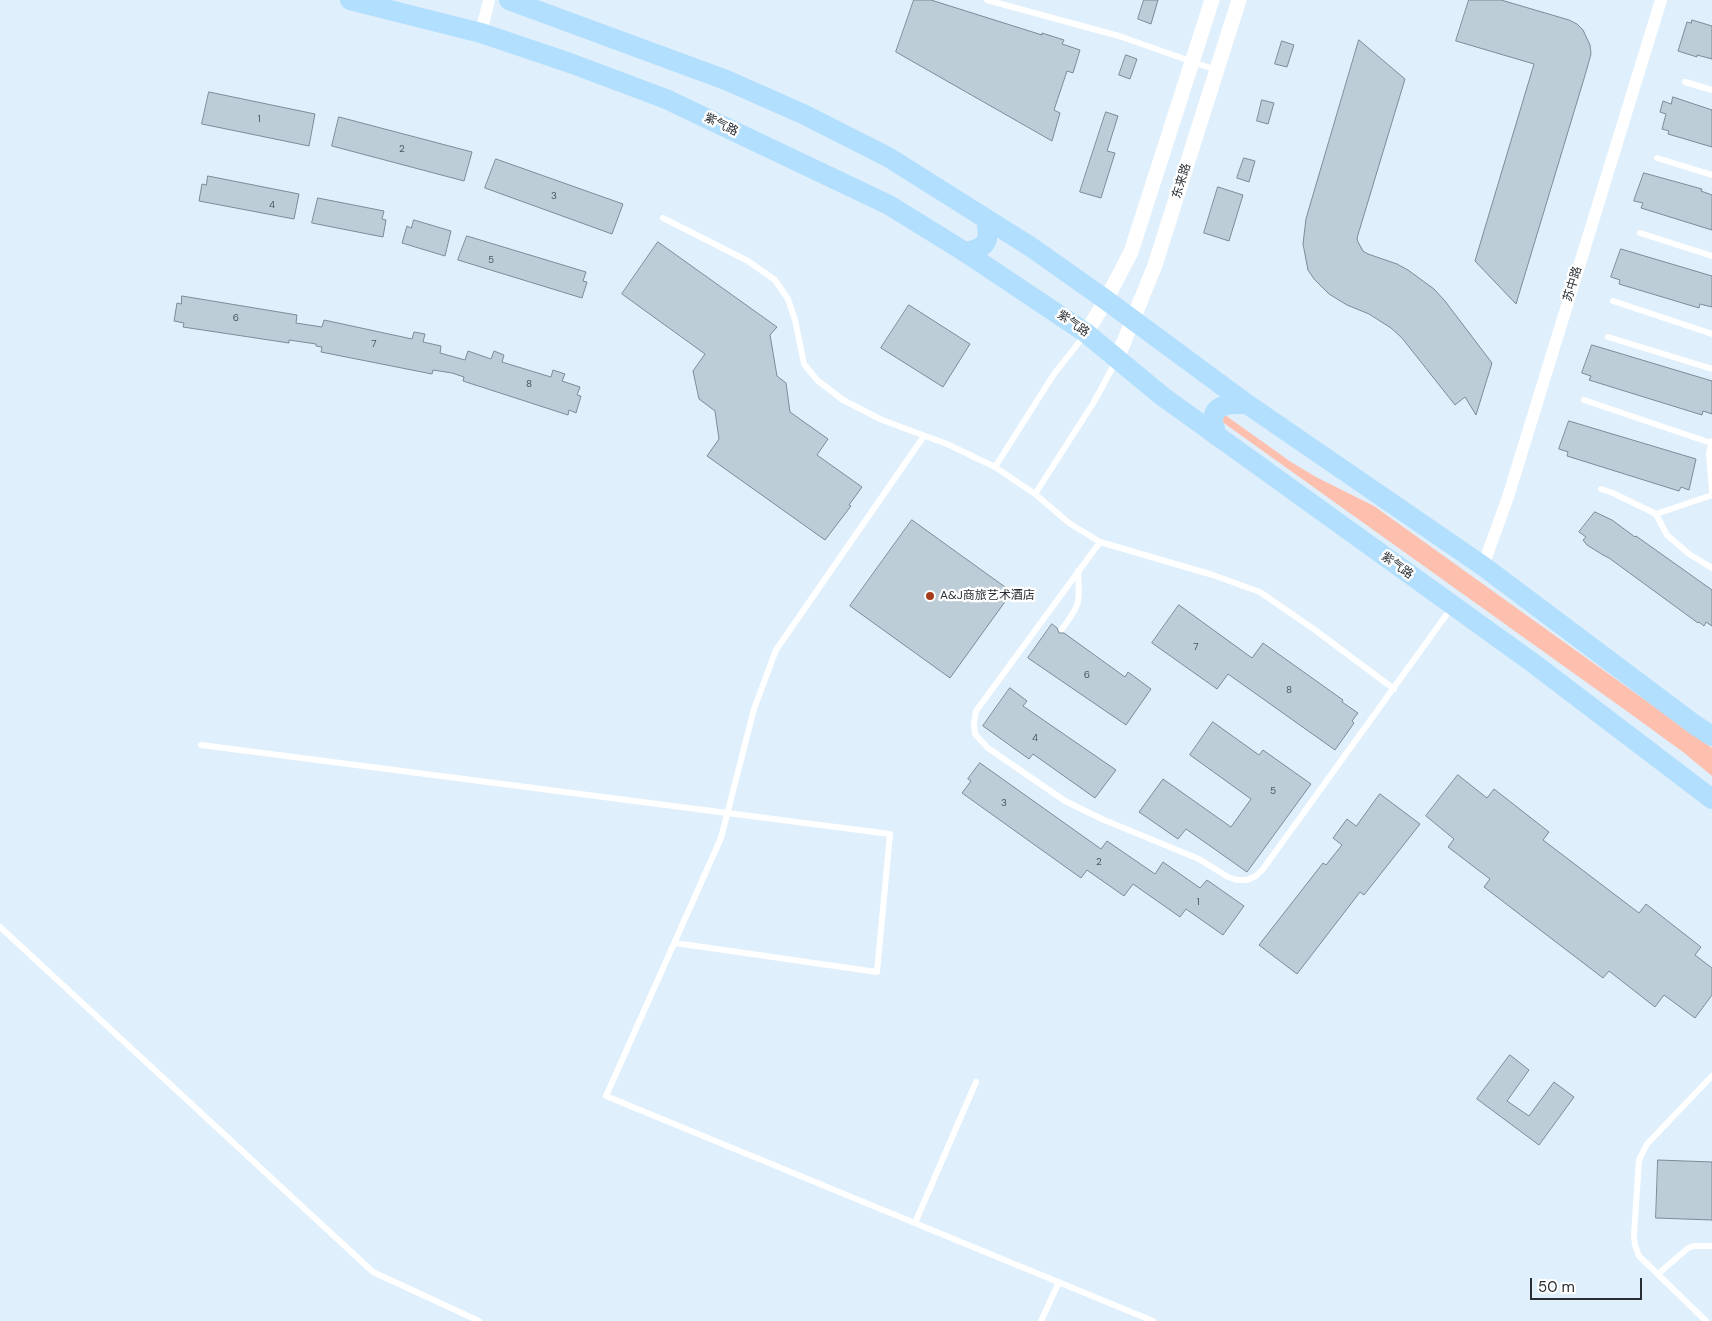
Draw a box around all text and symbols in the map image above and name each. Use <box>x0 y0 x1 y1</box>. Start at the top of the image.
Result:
street label: 紫气路 <box>702 111 740 139</box>
house number: 1 <box>257 113 261 125</box>
house number: 2 <box>399 143 405 155</box>
street label: 东来路 <box>1170 162 1194 200</box>
house number: 3 <box>551 190 557 202</box>
house number: 4 <box>269 199 275 211</box>
house number: 5 <box>488 254 494 266</box>
street label: 苏中路 <box>1561 265 1585 303</box>
street label: 紫气路 <box>1054 308 1092 340</box>
house number: 6 <box>233 312 239 324</box>
house number: 7 <box>371 338 377 350</box>
house number: 8 <box>526 378 532 390</box>
street label: 紫气路 <box>1378 550 1416 582</box>
place label: A&J商旅艺术酒店 <box>940 589 1035 603</box>
marker: A&J商旅艺术酒店 <box>924 590 936 602</box>
house number: 7 <box>1193 641 1199 653</box>
house number: 6 <box>1084 669 1090 681</box>
house number: 8 <box>1286 684 1292 696</box>
house number: 4 <box>1032 732 1038 744</box>
house number: 5 <box>1270 785 1276 797</box>
house number: 3 <box>1001 797 1007 809</box>
house number: 2 <box>1096 856 1102 868</box>
house number: 1 <box>1196 896 1200 908</box>
scale bar <box>1532 1268 1644 1300</box>
text: 50 m <box>1538 1277 1575 1297</box>

